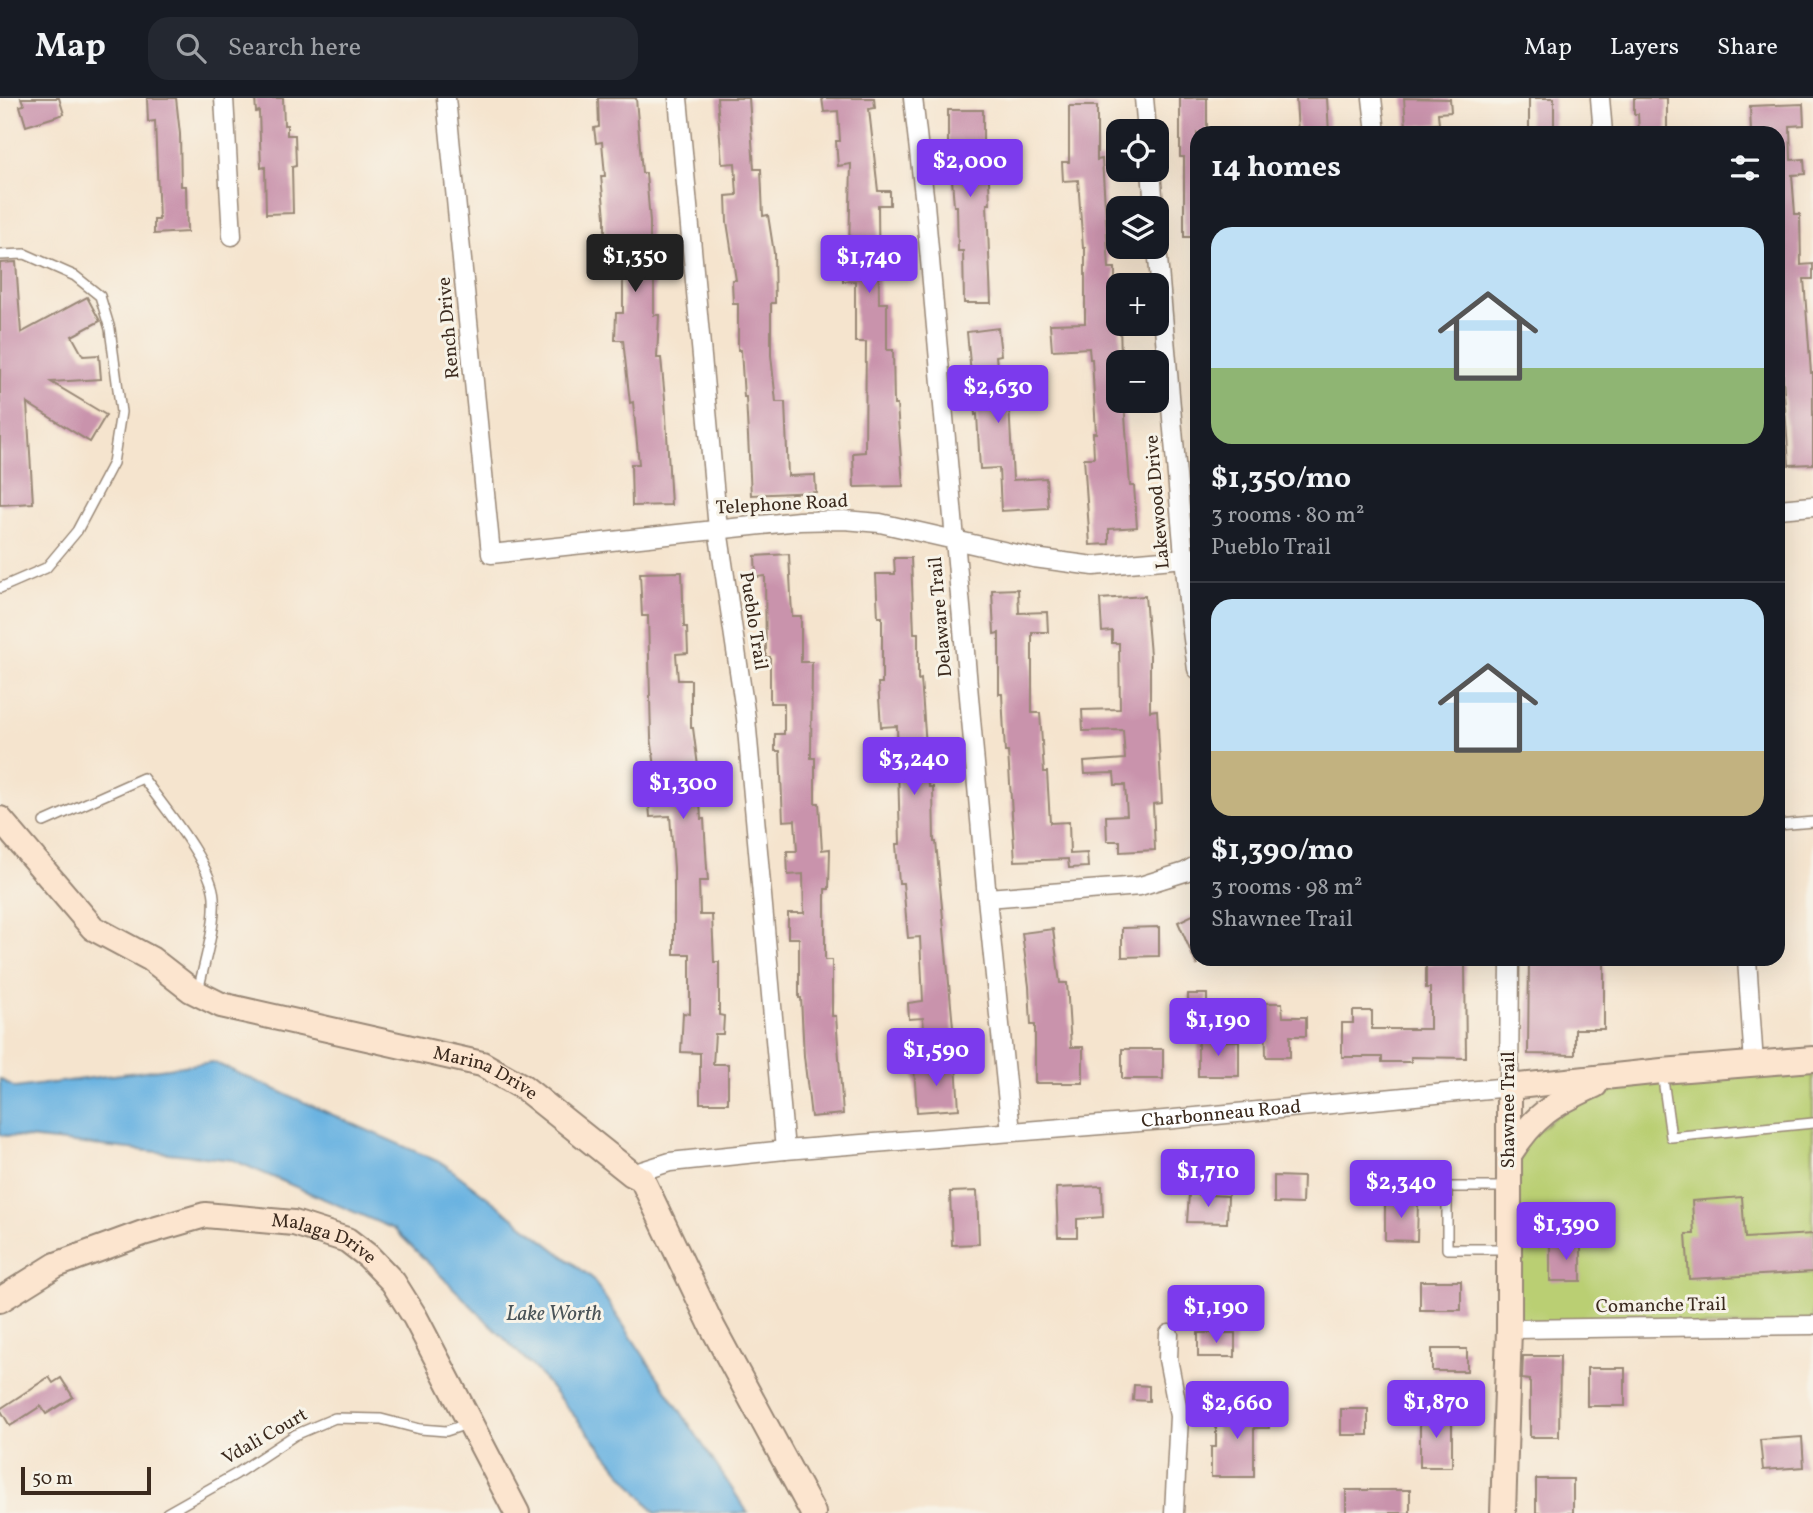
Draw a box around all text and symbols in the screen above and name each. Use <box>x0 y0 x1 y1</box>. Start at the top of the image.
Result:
search box <box>148 17 638 80</box>
text: Map <box>35 25 106 71</box>
icon: search <box>172 29 210 67</box>
text: Search here <box>228 30 361 66</box>
text: Map <box>1524 31 1572 65</box>
text: Layers <box>1610 31 1679 65</box>
text: Share <box>1717 31 1778 65</box>
map controls <box>1106 119 1169 413</box>
button: locate <box>1106 119 1169 182</box>
pin: $2,000 <box>913 140 1027 199</box>
text: $2,000 <box>933 146 1007 178</box>
text: 14 homes <box>1211 147 1341 189</box>
icon: filters <box>1726 149 1764 187</box>
button: layers <box>1106 196 1169 259</box>
pin: $1,350 <box>578 234 692 294</box>
pin: $1,740 <box>812 236 926 295</box>
text: $1,350 <box>602 241 668 273</box>
text: $1,740 <box>837 242 901 274</box>
button: + <box>1106 273 1169 336</box>
icon: home <box>1425 273 1551 399</box>
street label: Rench Drive <box>432 276 466 380</box>
button: − <box>1106 350 1169 413</box>
pin: $2,630 <box>941 366 1055 425</box>
text: $2,630 <box>963 372 1033 404</box>
street label: Lakewood Drive <box>1139 434 1177 570</box>
text: $1,350/mo <box>1211 458 1351 500</box>
street label: Telephone Road <box>715 489 849 521</box>
text: 3 rooms · 80 m² <box>1211 500 1364 532</box>
text: Pueblo Trail <box>1211 532 1331 564</box>
street label: Delaware Trail <box>923 555 959 678</box>
street label: Pueblo Trail <box>732 570 774 672</box>
icon: home <box>1425 645 1551 771</box>
pin: $3,240 <box>857 738 971 797</box>
text: $3,240 <box>879 744 949 776</box>
pin: $1,300 <box>626 762 740 821</box>
text: $1,300 <box>649 768 717 800</box>
text: $1,390/mo <box>1211 830 1353 872</box>
text: 3 rooms · 98 m² <box>1211 872 1363 904</box>
text: Shawnee Trail <box>1211 904 1353 936</box>
pin: $1,190 <box>1161 998 1275 1058</box>
text: $1,190 <box>1185 1005 1251 1037</box>
pin: $1,590 <box>879 1028 993 1088</box>
text: $1,590 <box>903 1035 969 1067</box>
street label: Marina Drive <box>431 1040 543 1107</box>
street label: Shawnee Trail <box>1496 1051 1522 1169</box>
street label: Charbonneau Road <box>1140 1094 1302 1135</box>
pin: $1,710 <box>1151 1150 1265 1209</box>
text: $1,710 <box>1177 1156 1239 1188</box>
pin: $2,340 <box>1344 1160 1458 1220</box>
text: $2,340 <box>1366 1167 1436 1199</box>
pin: $1,390 <box>1509 1202 1623 1262</box>
street label: Malaga Drive <box>270 1208 382 1270</box>
text: $1,390 <box>1533 1209 1599 1241</box>
pin: $1,190 <box>1159 1286 1273 1345</box>
text: $1,190 <box>1183 1292 1249 1324</box>
street label: Comanche Trail <box>1595 1292 1727 1320</box>
water label: Lake Worth <box>506 1300 602 1329</box>
pin: $1,870 <box>1379 1380 1493 1440</box>
pin: $2,660 <box>1180 1382 1294 1441</box>
text: $1,870 <box>1403 1387 1469 1419</box>
text: $2,660 <box>1202 1388 1272 1420</box>
street label: Vdali Court <box>218 1402 313 1472</box>
scale bar <box>21 1464 150 1496</box>
text: 50 m <box>32 1466 73 1492</box>

